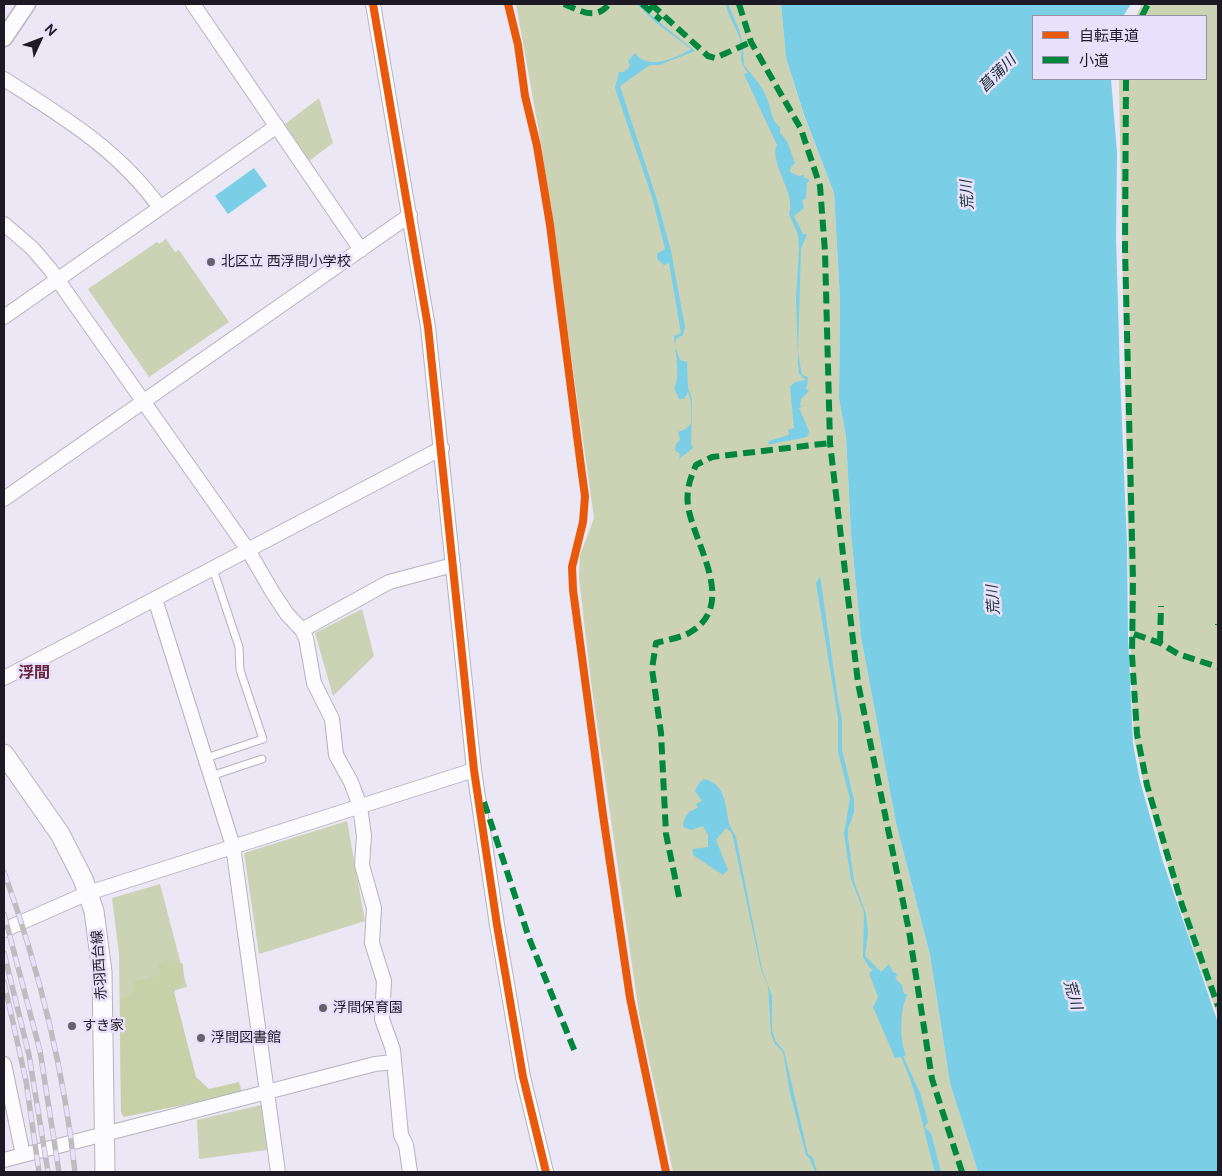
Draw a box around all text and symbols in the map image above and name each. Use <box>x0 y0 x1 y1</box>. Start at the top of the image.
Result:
north arrow <box>15 15 65 65</box>
legend <box>1032 15 1207 80</box>
text: N <box>41 20 61 40</box>
text: 自転車道 <box>1079 26 1139 46</box>
text: 小道 <box>1079 51 1109 71</box>
water label: 菖蒲川 <box>976 52 1020 96</box>
water label: 荒川 <box>958 179 978 211</box>
place label: 北区立 西浮間小学校 <box>221 254 351 270</box>
marker: 北区立 西浮間小学校 <box>205 256 217 268</box>
water label: 荒川 <box>984 584 1004 616</box>
district label: 浮間 <box>18 664 50 684</box>
street label: 赤羽西台線 <box>89 929 111 1001</box>
water label: 荒川 <box>1059 978 1085 1012</box>
place label: 浮間保育園 <box>333 1000 403 1016</box>
marker: 浮間保育園 <box>317 1002 329 1014</box>
place label: すき家 <box>82 1018 124 1034</box>
marker: すき家 <box>66 1020 78 1032</box>
place label: 浮間図書館 <box>211 1030 281 1046</box>
marker: 浮間図書館 <box>195 1032 207 1044</box>

